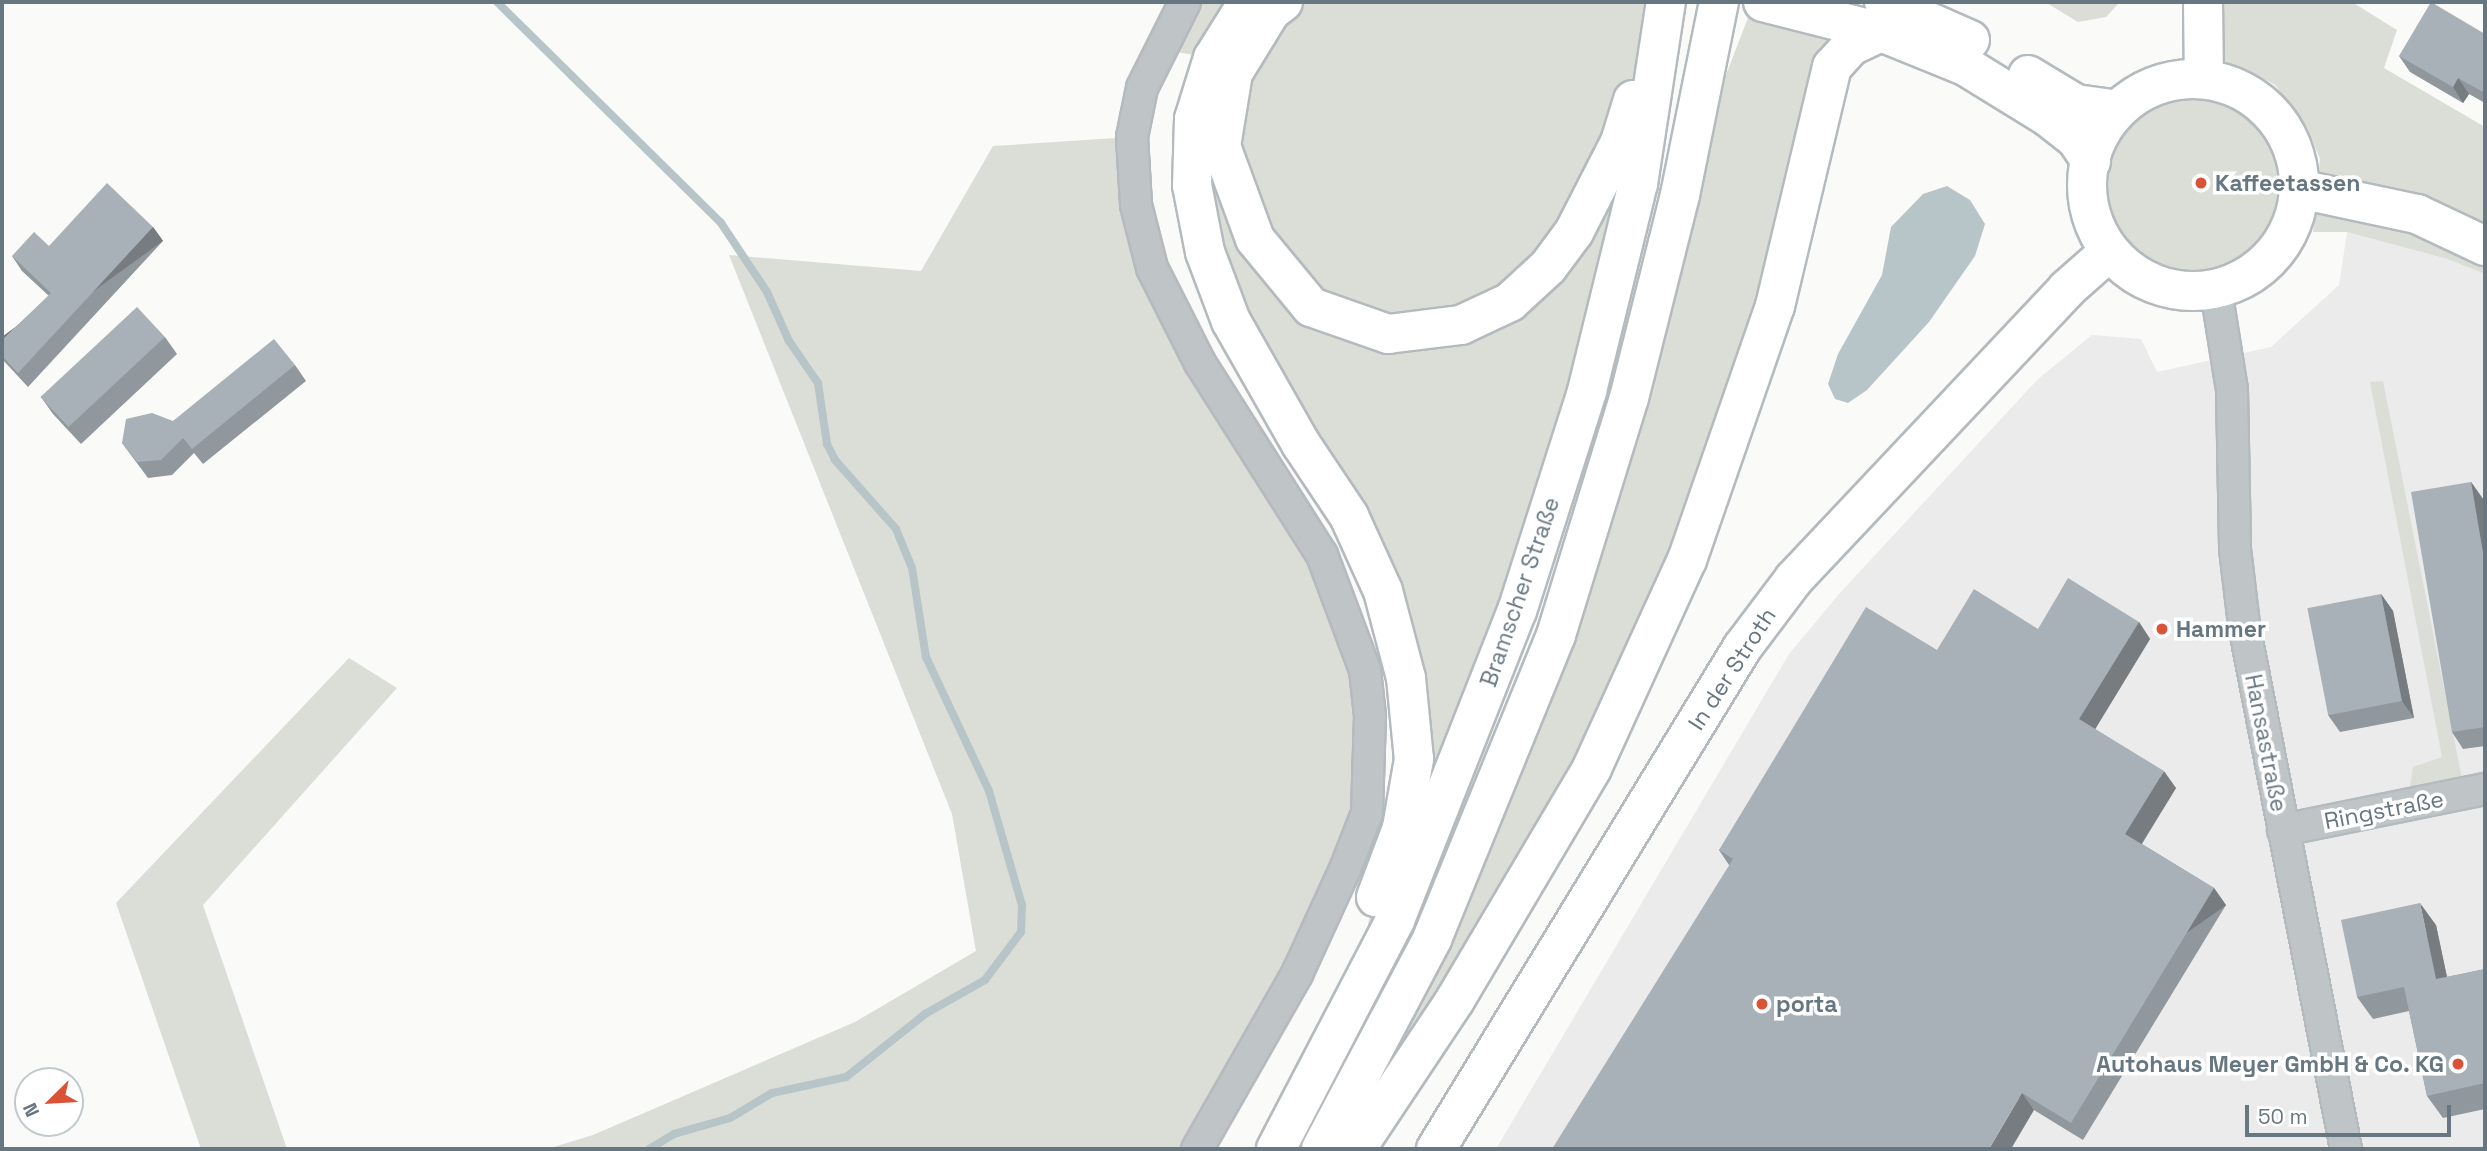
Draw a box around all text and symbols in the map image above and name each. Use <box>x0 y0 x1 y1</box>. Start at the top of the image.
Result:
place label: Kaffeetassen <box>2215 169 2360 197</box>
marker: Kaffeetassen <box>2193 175 2209 191</box>
street label: Bramscher Straße <box>1475 493 1565 691</box>
street label: In der Stroth <box>1682 603 1782 735</box>
place label: Hammer <box>2176 615 2266 643</box>
marker: Hammer <box>2154 621 2170 637</box>
street label: Hansastraße <box>2239 672 2293 814</box>
street label: Ringstraße <box>2322 785 2446 835</box>
place label: porta <box>1776 990 1838 1018</box>
marker: porta <box>1754 996 1770 1012</box>
place label: Autohaus Meyer GmbH & Co. KG <box>2096 1050 2444 1078</box>
marker: Autohaus Meyer GmbH & Co. KG <box>2450 1056 2466 1072</box>
north arrow <box>14 1067 84 1137</box>
scale bar <box>2249 1092 2456 1136</box>
text: N <box>17 1099 45 1121</box>
text: 50 m <box>2258 1103 2308 1130</box>

